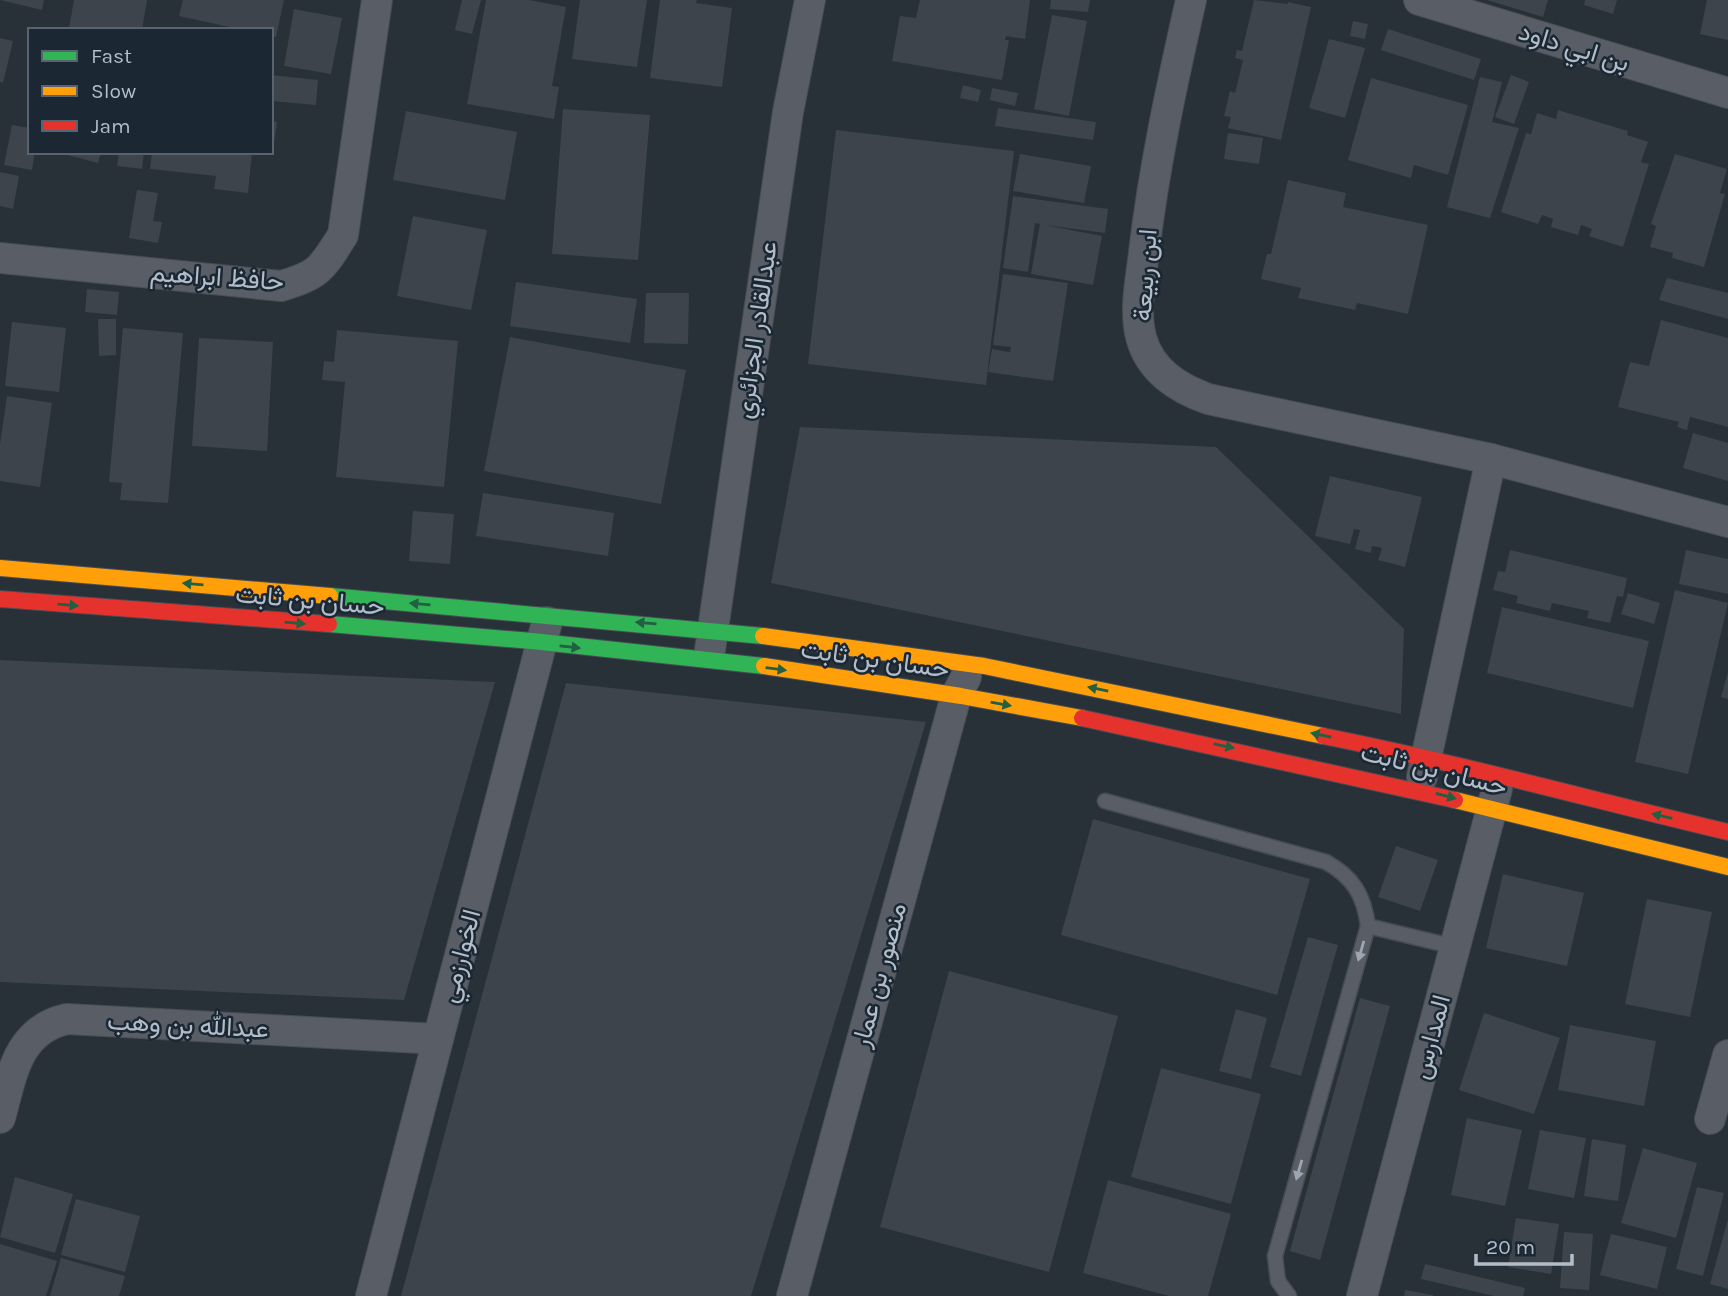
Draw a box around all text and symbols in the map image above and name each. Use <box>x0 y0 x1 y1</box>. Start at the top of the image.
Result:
street label: بن ابي داود <box>1513 15 1633 83</box>
legend <box>28 28 273 154</box>
text: Fast <box>91 44 132 68</box>
text: Slow <box>91 79 136 103</box>
text: Jam <box>91 114 131 138</box>
street label: ابن ربيعة <box>1126 228 1164 322</box>
street label: عبدالقادر الجزائري <box>728 239 789 422</box>
street label: حافظ ابراهيم <box>149 257 285 298</box>
one-way arrow <box>182 578 204 589</box>
street label: حسان بن ثابت <box>234 578 386 622</box>
one-way arrow <box>408 598 430 609</box>
one-way arrow <box>57 600 79 611</box>
one-way arrow <box>635 617 657 628</box>
one-way arrow <box>284 618 306 629</box>
street label: حسان بن ثابت <box>799 633 951 685</box>
one-way arrow <box>559 641 581 652</box>
one-way arrow <box>765 664 787 675</box>
one-way arrow <box>1087 684 1109 695</box>
one-way arrow <box>990 698 1012 709</box>
one-way arrow <box>1310 729 1332 740</box>
street label: حسان بن ثابت <box>1358 736 1510 802</box>
one-way arrow <box>1213 741 1235 752</box>
one-way arrow <box>1436 791 1458 802</box>
one-way arrow <box>1651 810 1673 821</box>
street label: منصور بن عمار <box>845 899 913 1052</box>
street label: الخوارزمي <box>433 906 492 1007</box>
one-way arrow <box>1355 941 1366 963</box>
street label: المدارس <box>1405 992 1457 1082</box>
street label: عبدالله بن وهب <box>106 1005 270 1045</box>
one-way arrow <box>1293 1160 1304 1182</box>
scale bar <box>1476 1222 1572 1266</box>
text: 20 m <box>1486 1235 1535 1259</box>

